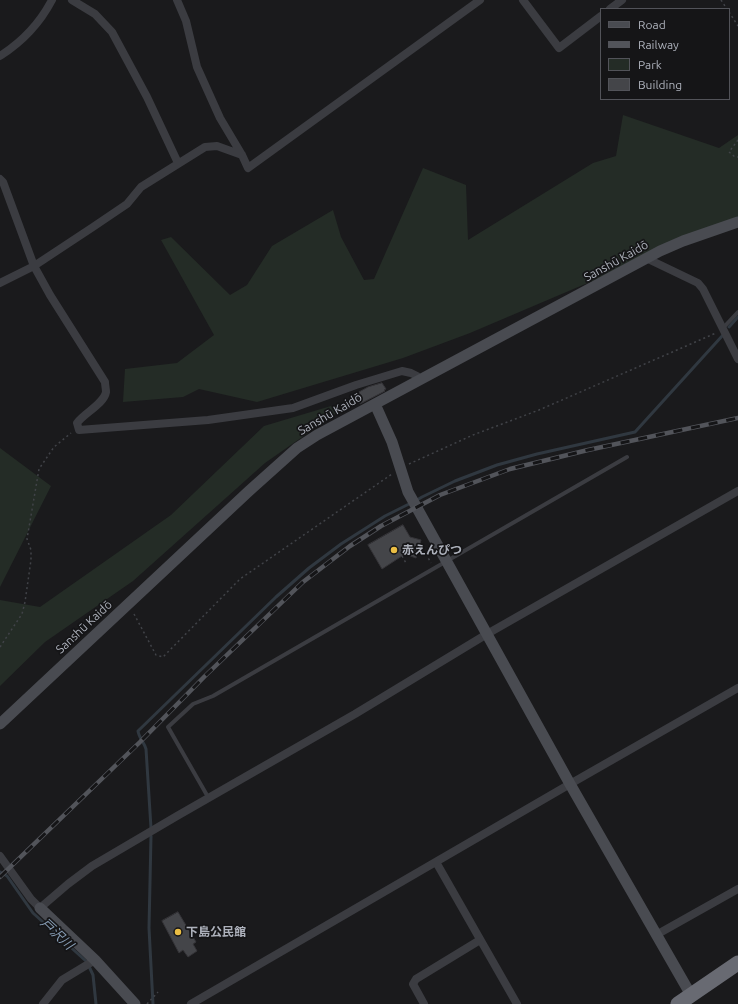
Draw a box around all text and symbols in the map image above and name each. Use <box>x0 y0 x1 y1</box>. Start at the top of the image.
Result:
legend <box>600 8 730 100</box>
text: Road <box>638 18 666 31</box>
text: Railway <box>638 38 679 51</box>
text: Park <box>638 58 662 71</box>
text: Building <box>638 78 682 91</box>
street label: Sanshū Kaidō <box>581 237 651 285</box>
street label: Sanshū Kaidō <box>295 390 365 438</box>
place label: 赤えんぴつ <box>402 543 462 557</box>
marker: 赤えんぴつ <box>389 545 399 555</box>
street label: Sanshū Kaidō <box>53 597 115 657</box>
water label: 戸沢川 <box>37 915 77 953</box>
place label: 下島公民館 <box>186 925 246 939</box>
marker: 下島公民館 <box>173 927 183 937</box>

